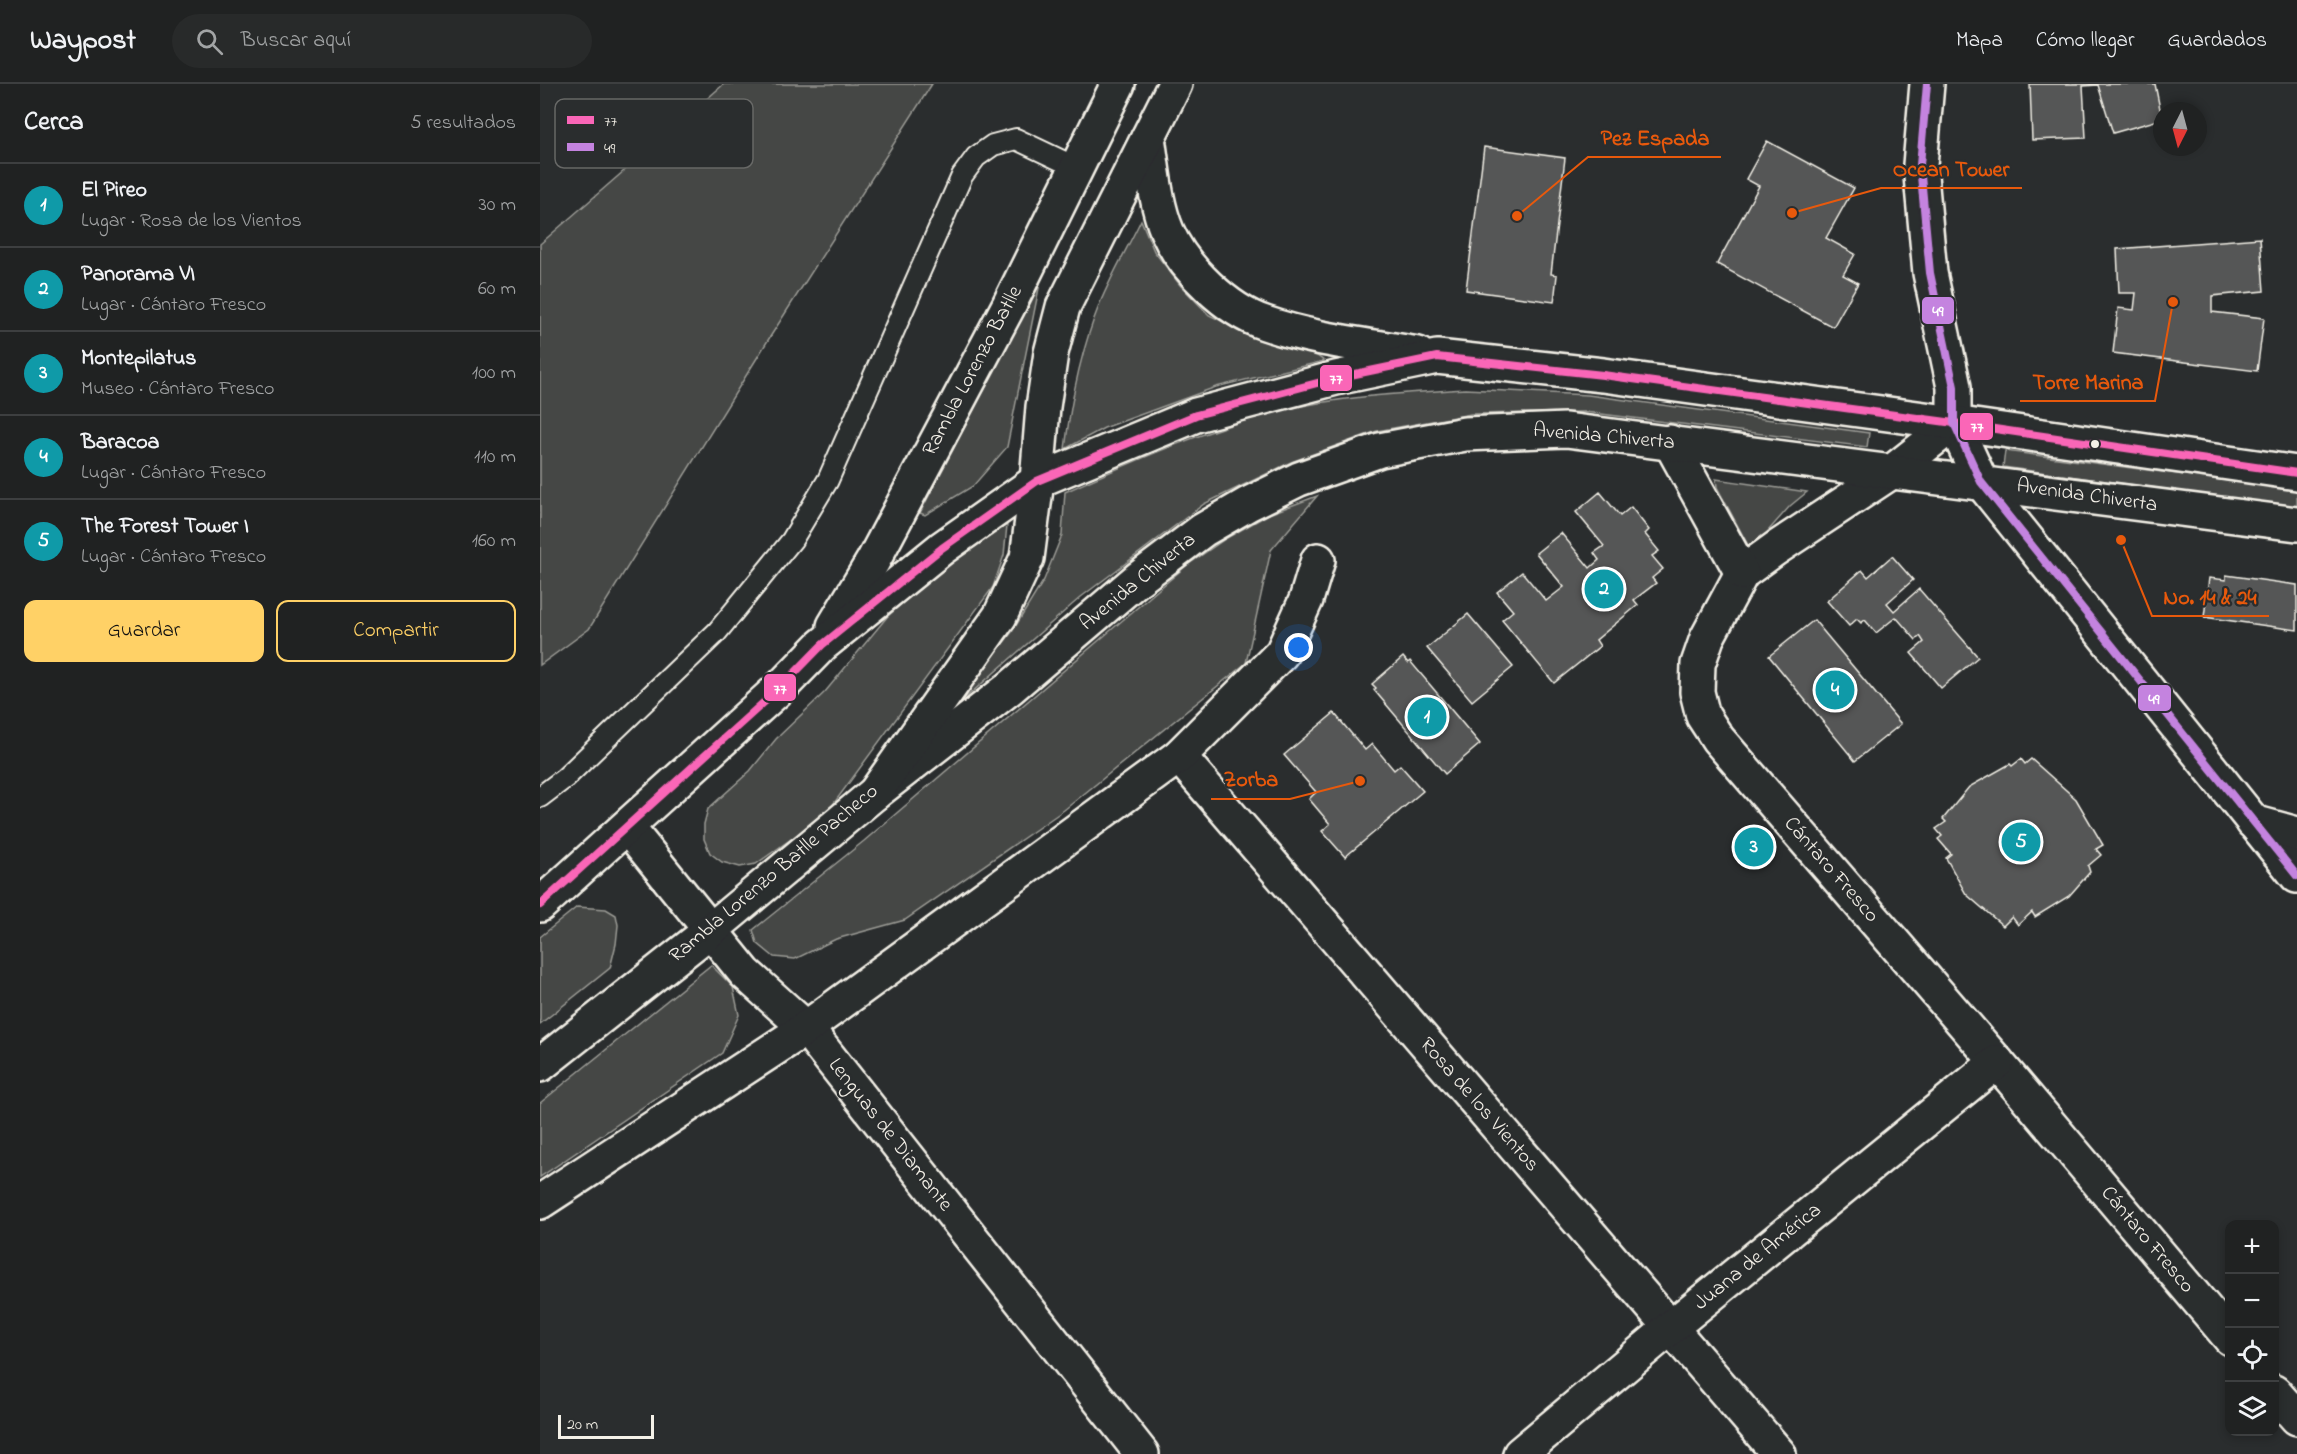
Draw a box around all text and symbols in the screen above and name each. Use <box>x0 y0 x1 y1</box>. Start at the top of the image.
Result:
search box <box>172 14 592 68</box>
text: Waypost <box>30 21 136 62</box>
icon: search <box>193 25 226 58</box>
text: Buscar aquí <box>241 25 351 57</box>
text: Mapa <box>1956 26 2003 56</box>
text: Cómo llegar <box>2036 26 2134 56</box>
text: Guardados <box>2167 26 2267 56</box>
legend <box>555 99 753 168</box>
north arrow <box>2153 102 2207 156</box>
text: Cerca <box>24 104 84 142</box>
text: 5 resultados <box>410 109 516 138</box>
text: 77 <box>604 110 618 134</box>
callout: Pez Espada <box>1588 117 1721 157</box>
text: Pez Espada <box>1601 124 1709 156</box>
text: 49 <box>604 137 616 161</box>
callout: Ocean Tower <box>1881 148 2022 188</box>
text: Ocean Tower <box>1893 155 2010 187</box>
text: El Pireo <box>81 175 147 207</box>
text: 1 <box>40 191 47 220</box>
text: 30 m <box>479 191 516 220</box>
text: Lugar · Rosa de los Vientos <box>81 207 302 236</box>
text: Panorama VI <box>81 259 195 291</box>
text: 2 <box>39 275 48 304</box>
text: 60 m <box>478 275 516 304</box>
street label: Rambla Lorenzo Batlle <box>915 280 1031 461</box>
text: Lugar · Cántaro Fresco <box>81 291 266 320</box>
line badge: 49 <box>1921 296 1955 325</box>
text: 49 <box>1931 300 1944 324</box>
text: Montepilatus <box>81 343 197 375</box>
text: 3 <box>39 359 48 388</box>
text: 100 m <box>472 359 516 388</box>
callout: Torre Marina <box>2020 361 2155 401</box>
line badge: 77 <box>1319 364 1353 392</box>
text: 77 <box>1329 368 1343 392</box>
text: Torre Marina <box>2033 368 2144 400</box>
text: Museo · Cántaro Fresco <box>81 375 274 404</box>
line badge: 77 <box>1959 412 1994 441</box>
street label: Avenida Chiverta <box>1532 416 1676 458</box>
text: 77 <box>1970 416 1984 440</box>
text: Baracoa <box>81 427 159 459</box>
unlabelled marker <box>2089 438 2101 450</box>
text: 4 <box>39 443 48 472</box>
text: 110 m <box>474 443 516 472</box>
text: Lugar · Cántaro Fresco <box>81 459 266 488</box>
street label: Avenida Chiverta <box>2015 471 2159 521</box>
text: The Forest Tower I <box>81 511 249 543</box>
street label: Avenida Chiverta <box>1073 526 1203 638</box>
text: 5 <box>38 527 49 556</box>
text: 160 m <box>472 527 516 556</box>
text: Lugar · Cántaro Fresco <box>81 543 266 572</box>
pin: 2 <box>1584 566 1624 612</box>
callout: No. 14 & 24 <box>2152 576 2269 616</box>
text: No. 14 & 24 <box>2163 583 2258 615</box>
button: Guardar <box>24 600 264 662</box>
button: Compartir <box>276 600 516 662</box>
your location <box>1284 633 1313 662</box>
pin: 4 <box>1816 668 1854 712</box>
line badge: 77 <box>763 673 797 702</box>
text: 77 <box>773 678 787 702</box>
line badge: 49 <box>2137 684 2172 712</box>
text: 49 <box>2147 688 2160 712</box>
pin: 1 <box>1408 694 1446 740</box>
callout: Zorba <box>1211 759 1290 799</box>
text: Zorba <box>1224 765 1278 797</box>
street label: Rambla Lorenzo Batlle Pacheco <box>663 777 885 971</box>
street label: Cántaro Fresco <box>1776 810 1886 930</box>
pin: 5 <box>2002 820 2040 864</box>
pin: 3 <box>1734 824 1774 870</box>
street label: Rosa de los Vientos <box>1412 1031 1546 1179</box>
street label: Lenguas de Diamante <box>819 1052 960 1220</box>
street label: Cántaro Fresco <box>2093 1180 2201 1300</box>
street label: Juana de América <box>1688 1196 1828 1318</box>
map controls <box>2225 1220 2279 1436</box>
button: + <box>2225 1220 2279 1274</box>
button: − <box>2225 1274 2279 1328</box>
button: locate <box>2225 1328 2279 1382</box>
button: layers <box>2225 1382 2279 1436</box>
scale bar <box>558 1412 654 1440</box>
text: 20 m <box>567 1413 598 1437</box>

